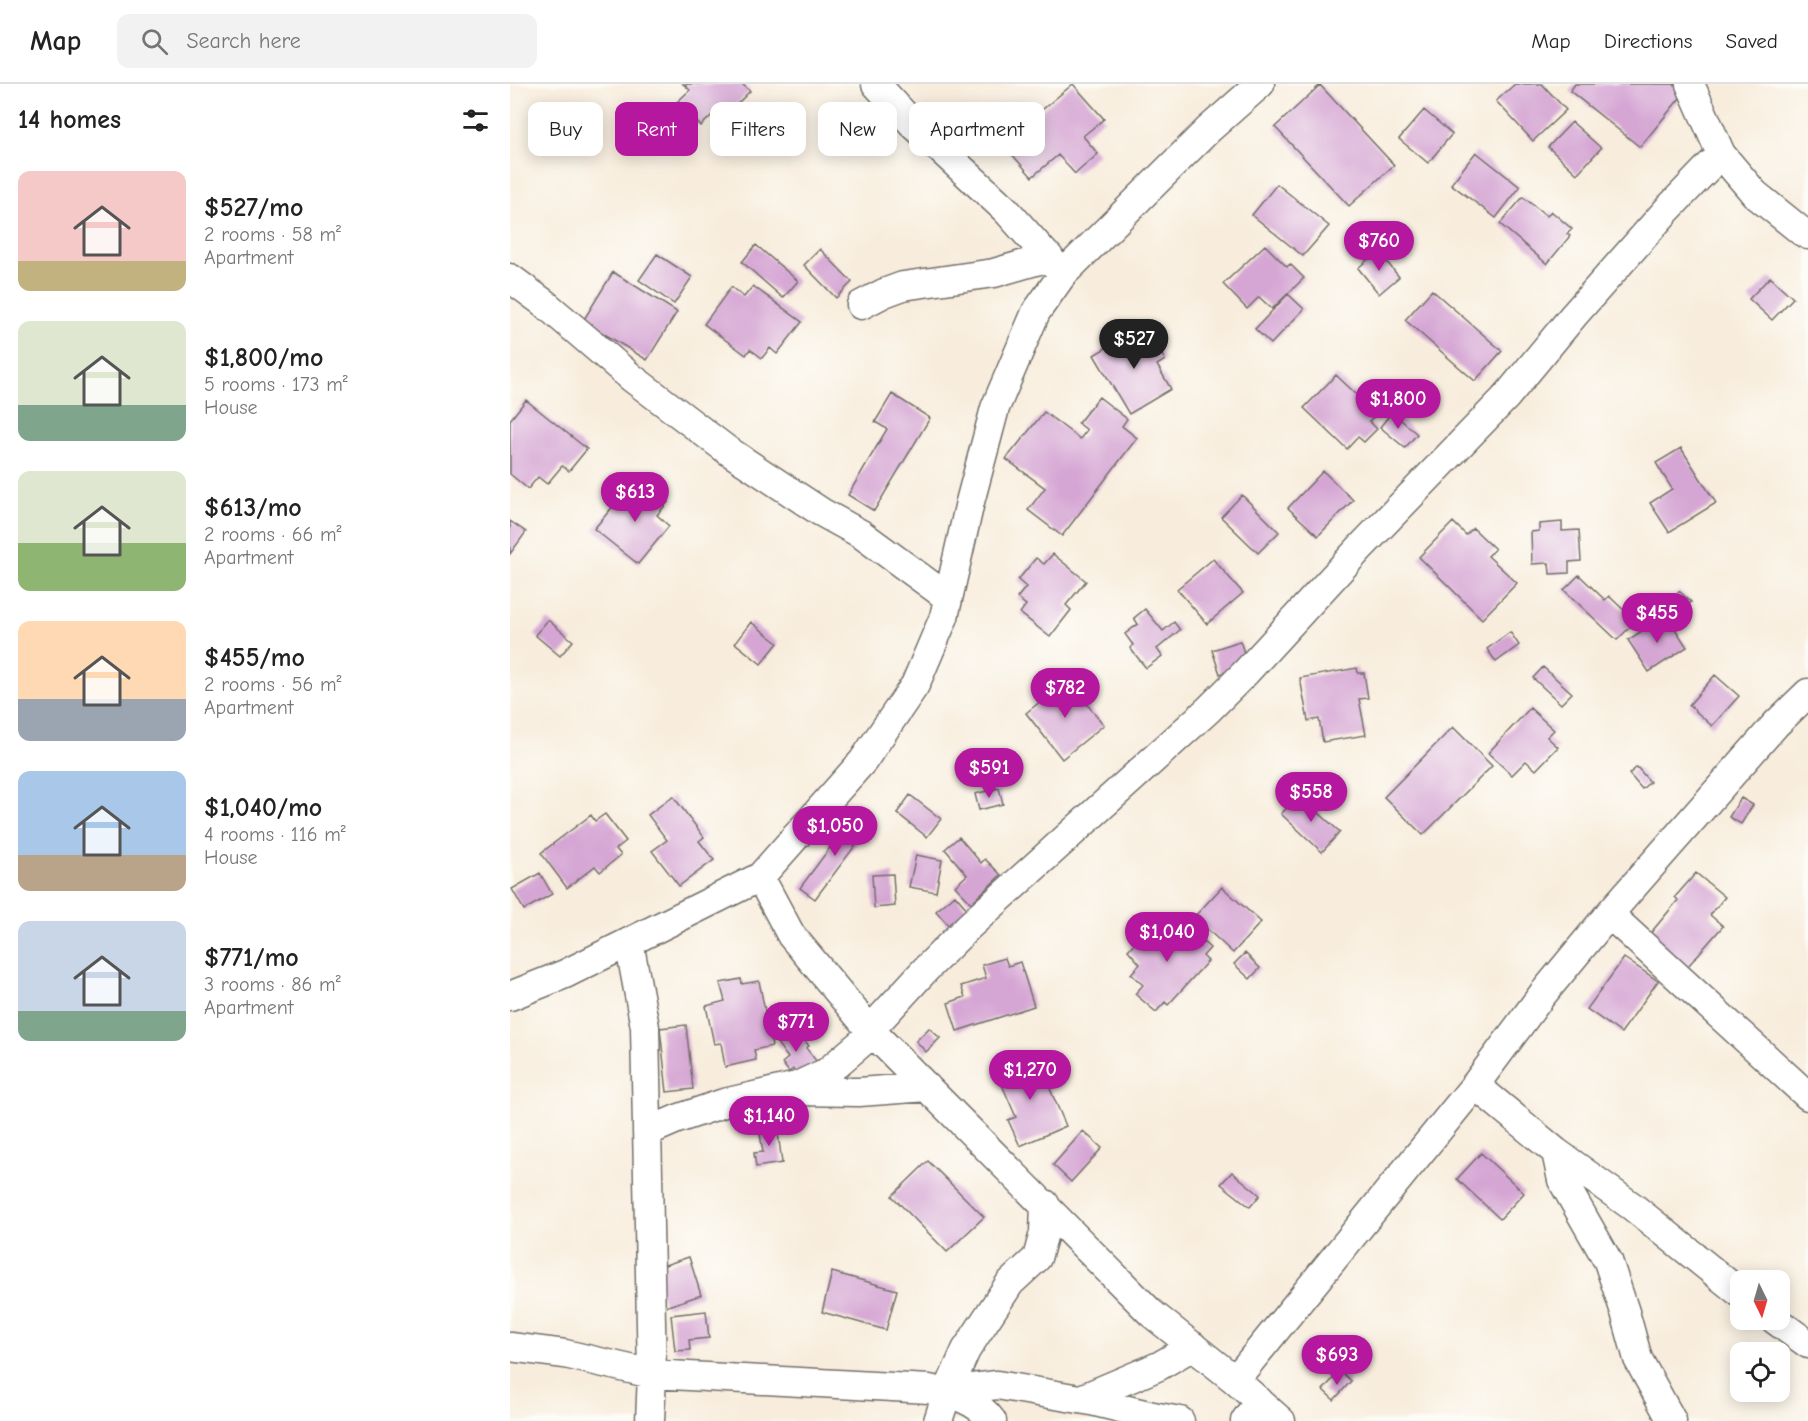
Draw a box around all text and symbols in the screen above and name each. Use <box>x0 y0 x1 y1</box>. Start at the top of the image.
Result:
search box <box>117 14 537 68</box>
text: Map <box>30 25 81 57</box>
icon: search <box>138 25 171 58</box>
text: Search here <box>186 28 301 54</box>
text: Map <box>1531 29 1571 53</box>
text: Directions <box>1604 29 1693 53</box>
text: Saved <box>1726 29 1778 53</box>
chip: Buy <box>528 102 603 156</box>
chip: Rent <box>615 102 698 156</box>
chip: Filters <box>710 102 806 156</box>
chip: New <box>818 102 897 156</box>
chip: Apartment <box>909 102 1045 156</box>
icon: filters <box>459 104 492 137</box>
text: 14 homes <box>18 105 121 135</box>
text: $527/mo <box>204 193 303 223</box>
icon: home <box>66 195 138 267</box>
pin: $760 <box>1343 221 1415 272</box>
text: 2 rooms · 58 m² <box>204 223 341 246</box>
text: $760 <box>1358 229 1400 252</box>
text: Apartment <box>204 246 294 269</box>
pin: $527 <box>1098 319 1170 370</box>
text: $527 <box>1113 327 1155 350</box>
text: $1,800/mo <box>204 343 323 373</box>
icon: home <box>66 345 138 417</box>
text: 5 rooms · 173 m² <box>204 373 348 396</box>
pin: $1,800 <box>1349 379 1447 430</box>
text: $1,800 <box>1370 387 1426 410</box>
text: House <box>204 396 258 419</box>
pin: $613 <box>599 472 671 523</box>
text: $613 <box>615 480 655 503</box>
text: $613/mo <box>204 493 302 523</box>
icon: home <box>66 495 138 567</box>
text: 2 rooms · 66 m² <box>204 523 342 546</box>
text: Apartment <box>204 546 294 569</box>
pin: $455 <box>1621 593 1693 644</box>
text: $455 <box>1636 601 1678 624</box>
text: $455/mo <box>204 643 305 673</box>
icon: home <box>66 645 138 717</box>
pin: $782 <box>1029 668 1101 719</box>
text: 2 rooms · 56 m² <box>204 673 342 696</box>
text: $782 <box>1045 676 1085 699</box>
text: Apartment <box>204 696 294 719</box>
pin: $591 <box>953 748 1025 799</box>
text: $591 <box>969 756 1009 779</box>
pin: $558 <box>1275 772 1347 823</box>
text: $558 <box>1289 780 1333 803</box>
text: $1,040/mo <box>204 793 322 823</box>
icon: home <box>66 795 138 867</box>
pin: $1,050 <box>786 806 884 857</box>
text: $1,050 <box>806 814 864 837</box>
text: 4 rooms · 116 m² <box>204 823 346 846</box>
text: House <box>204 846 258 869</box>
pin: $1,040 <box>1118 912 1216 963</box>
text: $1,040 <box>1139 920 1195 943</box>
text: $771/mo <box>204 943 299 973</box>
icon: home <box>66 945 138 1017</box>
text: 3 rooms · 86 m² <box>204 973 341 996</box>
text: Apartment <box>204 996 294 1019</box>
pin: $771 <box>760 1002 832 1053</box>
text: $771 <box>777 1010 815 1033</box>
pin: $1,270 <box>981 1050 1079 1101</box>
text: $1,270 <box>1003 1058 1057 1081</box>
pin: $1,140 <box>720 1096 818 1147</box>
text: $1,140 <box>743 1104 795 1127</box>
north arrow <box>1730 1270 1790 1330</box>
map controls <box>1730 1270 1790 1402</box>
pin: $693 <box>1301 1335 1373 1386</box>
button: locate <box>1730 1342 1790 1402</box>
text: $693 <box>1316 1343 1358 1366</box>

